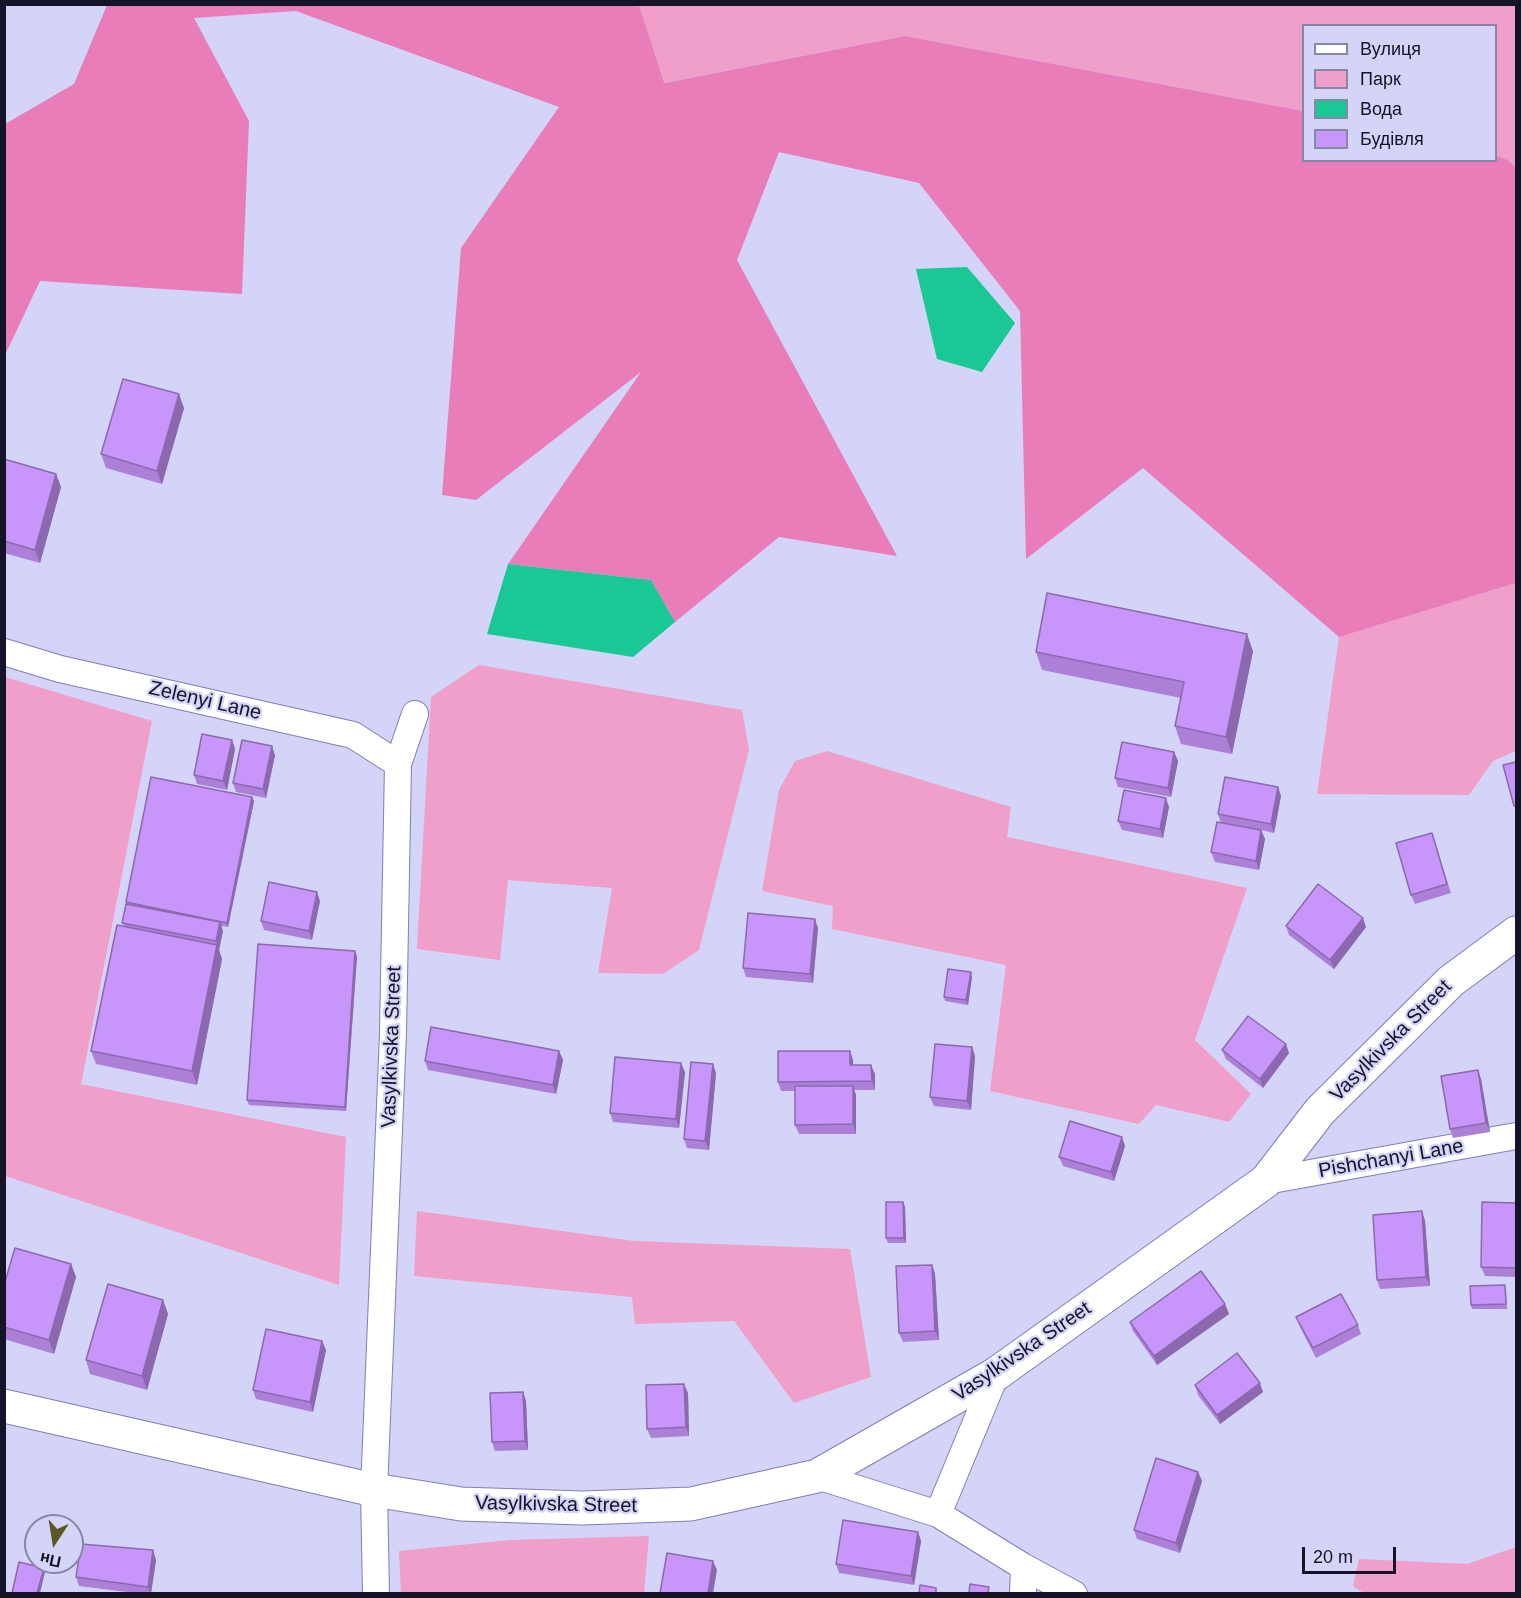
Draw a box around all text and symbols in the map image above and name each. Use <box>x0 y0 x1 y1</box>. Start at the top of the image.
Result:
legend <box>1302 24 1497 162</box>
text: Вулиця <box>1360 39 1421 59</box>
text: Парк <box>1360 69 1401 89</box>
text: Вода <box>1360 99 1402 119</box>
text: Будівля <box>1360 129 1424 149</box>
street label: Zelenyi Lane <box>147 676 263 726</box>
street label: Vasylkivska Street <box>377 966 407 1128</box>
street label: Vasylkivska Street <box>1325 975 1457 1107</box>
street label: Pishchanyi Lane <box>1317 1134 1465 1184</box>
street label: Vasylkivska Street <box>948 1297 1096 1407</box>
street label: Vasylkivska Street <box>475 1492 637 1518</box>
north arrow <box>24 1514 84 1574</box>
scale bar <box>1305 1535 1400 1573</box>
text: 20 m <box>1313 1547 1353 1567</box>
text: Пн <box>38 1550 63 1571</box>

